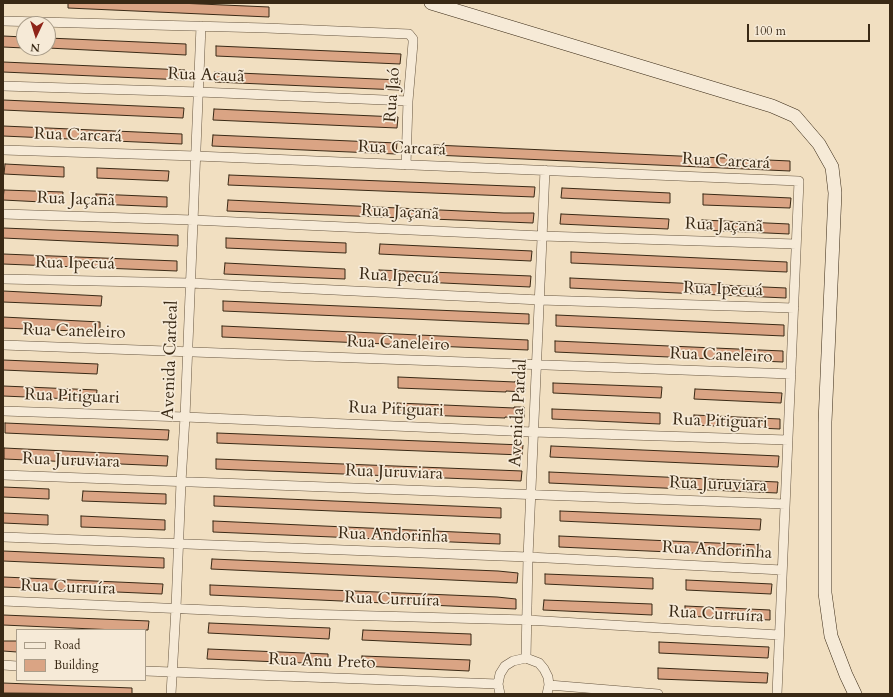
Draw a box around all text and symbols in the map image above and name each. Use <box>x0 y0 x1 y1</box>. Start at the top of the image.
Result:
north arrow <box>16 16 56 56</box>
scale bar <box>749 16 872 42</box>
text: 100 m <box>754 23 786 39</box>
text: N <box>30 40 40 55</box>
street label: Rua Acauã <box>167 64 245 88</box>
street label: Rua Jaó <box>381 67 405 123</box>
street label: Rua Carcará <box>34 124 122 148</box>
street label: Rua Carcará <box>358 137 446 161</box>
street label: Rua Carcará <box>681 150 771 174</box>
street label: Rua Jaçanã <box>37 188 115 212</box>
street label: Rua Jaçanã <box>360 201 440 225</box>
street label: Rua Jaçanã <box>685 214 763 238</box>
street label: Rua Ipecuá <box>35 253 115 275</box>
street label: Rua Ipecuá <box>359 265 439 289</box>
street label: Rua Ipecuá <box>683 278 763 302</box>
street label: Avenida Cardeal <box>159 300 183 420</box>
street label: Rua Caneleiro <box>22 320 126 344</box>
street label: Rua Caneleiro <box>346 332 450 356</box>
street label: Rua Caneleiro <box>669 344 773 368</box>
street label: Avenida Pardal <box>506 358 532 468</box>
street label: Rua Pitiguari <box>24 385 120 409</box>
street label: Rua Pitiguari <box>348 398 444 422</box>
street label: Rua Pitiguari <box>672 410 768 434</box>
street label: Rua Juruviara <box>22 449 120 473</box>
street label: Rua Juruviara <box>345 461 443 485</box>
street label: Rua Juruviara <box>669 473 767 497</box>
street label: Rua Andorinha <box>338 524 448 548</box>
street label: Rua Andorinha <box>661 538 773 564</box>
street label: Rua Curruíra <box>20 576 116 600</box>
street label: Rua Curruíra <box>344 588 440 612</box>
street label: Rua Curruíra <box>668 602 764 628</box>
legend <box>16 629 146 681</box>
text: Road <box>54 637 80 653</box>
street label: Rua Anu Preto <box>268 650 376 674</box>
text: Building <box>54 657 98 673</box>

